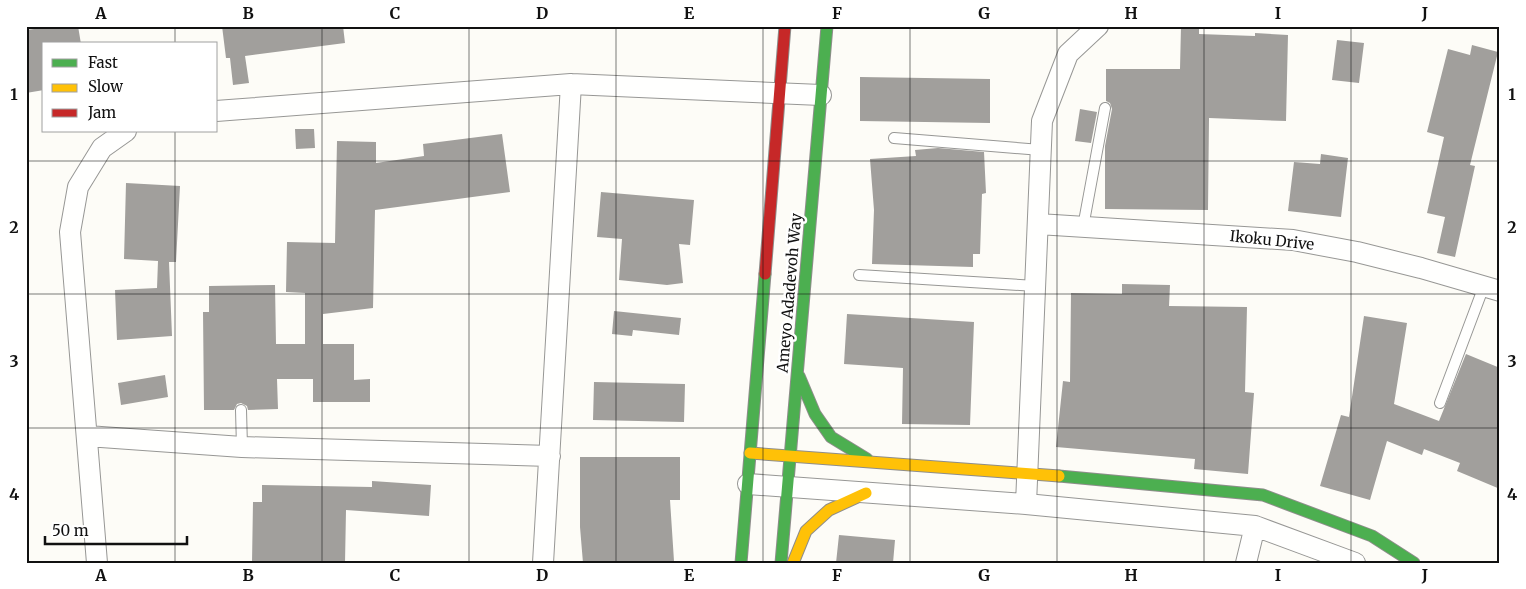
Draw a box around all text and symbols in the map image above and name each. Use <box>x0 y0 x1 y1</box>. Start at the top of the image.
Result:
text: A <box>94 3 107 23</box>
text: B <box>242 3 254 23</box>
text: C <box>390 3 400 23</box>
text: D <box>536 3 548 23</box>
text: E <box>684 3 695 23</box>
text: F <box>832 3 842 23</box>
text: G <box>978 3 990 23</box>
text: H <box>1124 3 1138 23</box>
text: I <box>1275 3 1281 23</box>
text: J <box>1421 3 1428 23</box>
legend <box>42 42 218 132</box>
text: Fast <box>88 53 118 72</box>
text: Slow <box>88 77 123 96</box>
text: 1 <box>10 84 18 104</box>
text: 1 <box>1508 84 1516 104</box>
text: Jam <box>87 103 116 122</box>
street label: Ameyo Adadevoh Way <box>772 212 805 375</box>
text: 2 <box>9 217 19 237</box>
text: 2 <box>1507 217 1517 237</box>
street label: Ikoku Drive <box>1229 226 1315 254</box>
text: 3 <box>9 351 19 371</box>
text: 3 <box>1507 351 1517 371</box>
text: 4 <box>9 484 19 504</box>
text: 4 <box>1507 484 1517 504</box>
scale bar <box>45 514 188 546</box>
text: 50 m <box>52 521 89 540</box>
text: A <box>94 565 107 585</box>
text: B <box>242 565 254 585</box>
text: C <box>390 565 400 585</box>
text: D <box>536 565 548 585</box>
text: E <box>684 565 695 585</box>
text: F <box>832 565 842 585</box>
text: G <box>978 565 990 585</box>
text: H <box>1124 565 1138 585</box>
text: I <box>1275 565 1281 585</box>
text: J <box>1421 565 1428 585</box>

